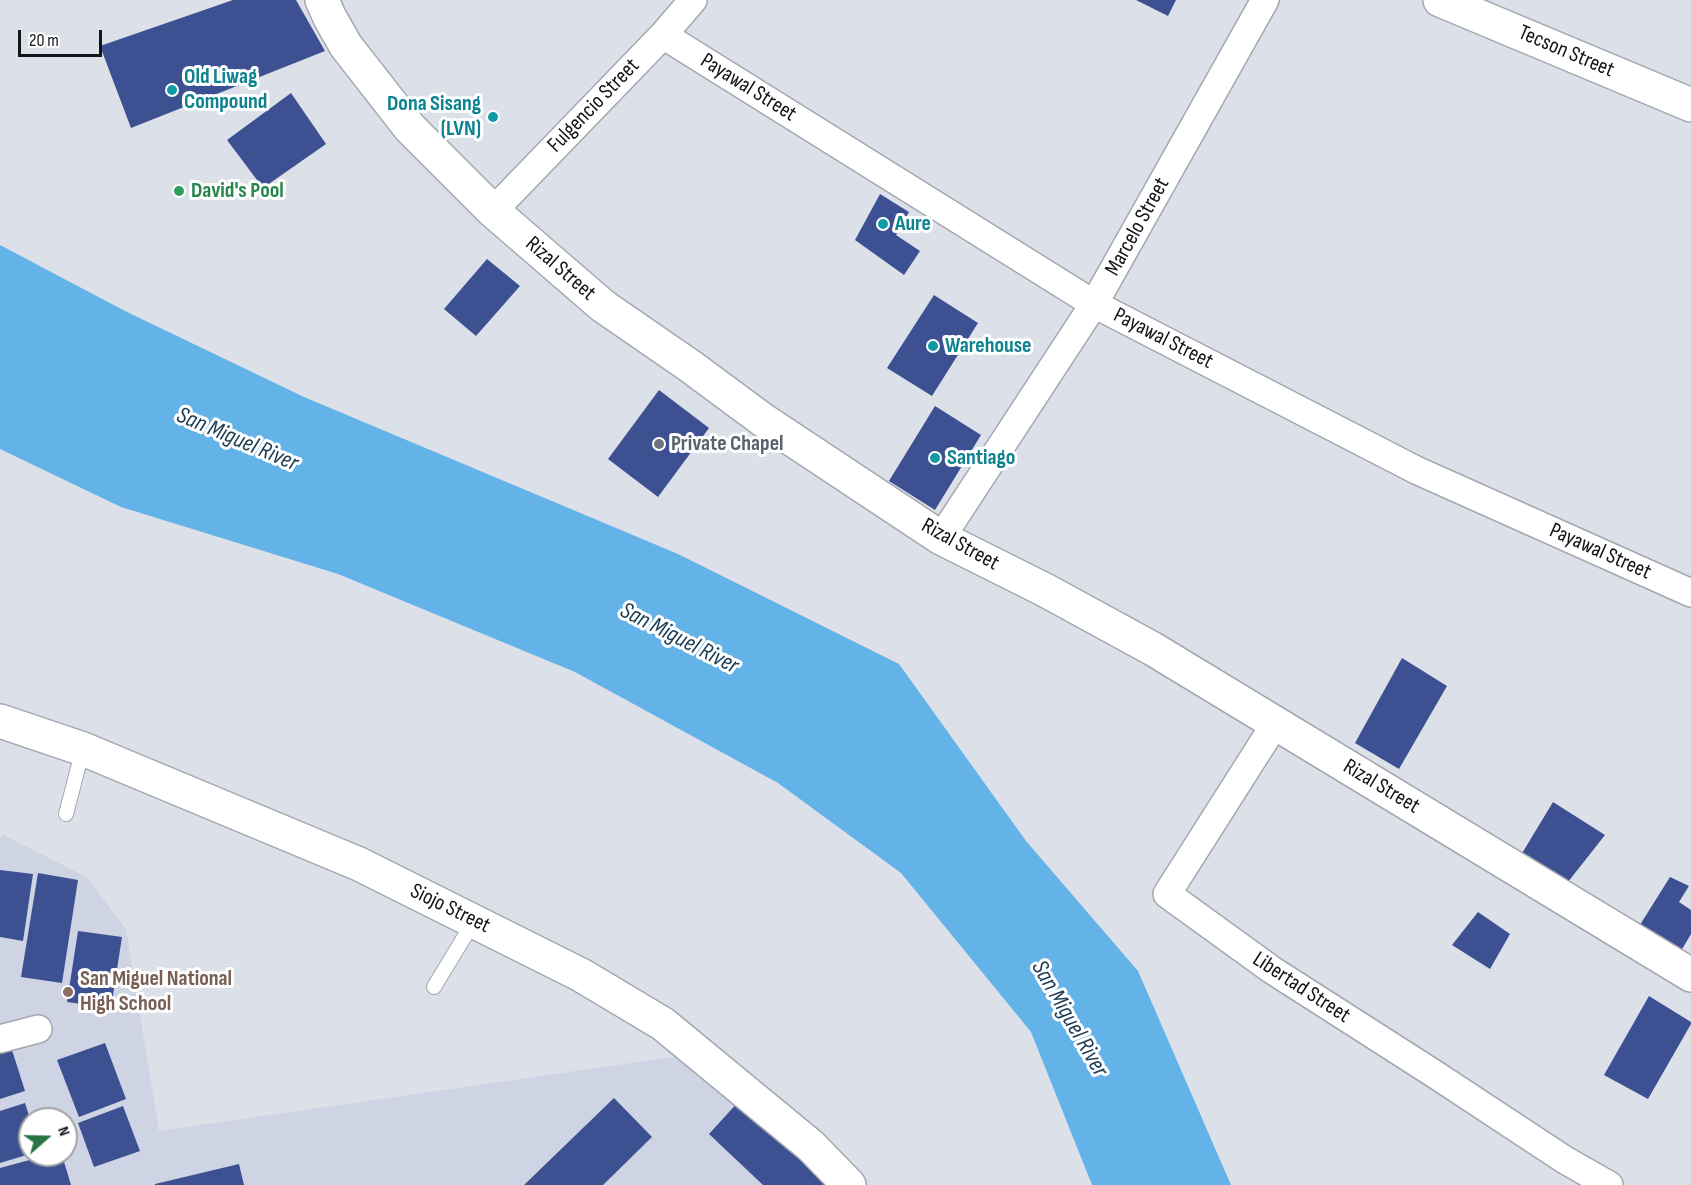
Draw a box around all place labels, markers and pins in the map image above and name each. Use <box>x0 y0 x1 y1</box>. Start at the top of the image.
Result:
place label: Old Liwag Compound <box>184 64 267 116</box>
marker: Old Liwag Compound <box>165 83 179 97</box>
place label: Dona Sisang (LVN) <box>387 91 481 142</box>
marker: Dona Sisang (LVN) <box>486 110 500 124</box>
place label: David's Pool <box>191 178 284 204</box>
marker: David's Pool <box>172 184 186 198</box>
place label: Aure <box>895 211 931 237</box>
marker: Aure <box>876 217 890 231</box>
place label: Warehouse <box>945 333 1031 359</box>
marker: Warehouse <box>926 339 940 353</box>
place label: Private Chapel <box>671 431 783 457</box>
marker: Private Chapel <box>652 437 666 451</box>
place label: Santiago <box>947 445 1015 471</box>
marker: Santiago <box>928 451 942 465</box>
place label: San Miguel National High School <box>80 966 232 1017</box>
marker: San Miguel National High School <box>61 985 75 999</box>

